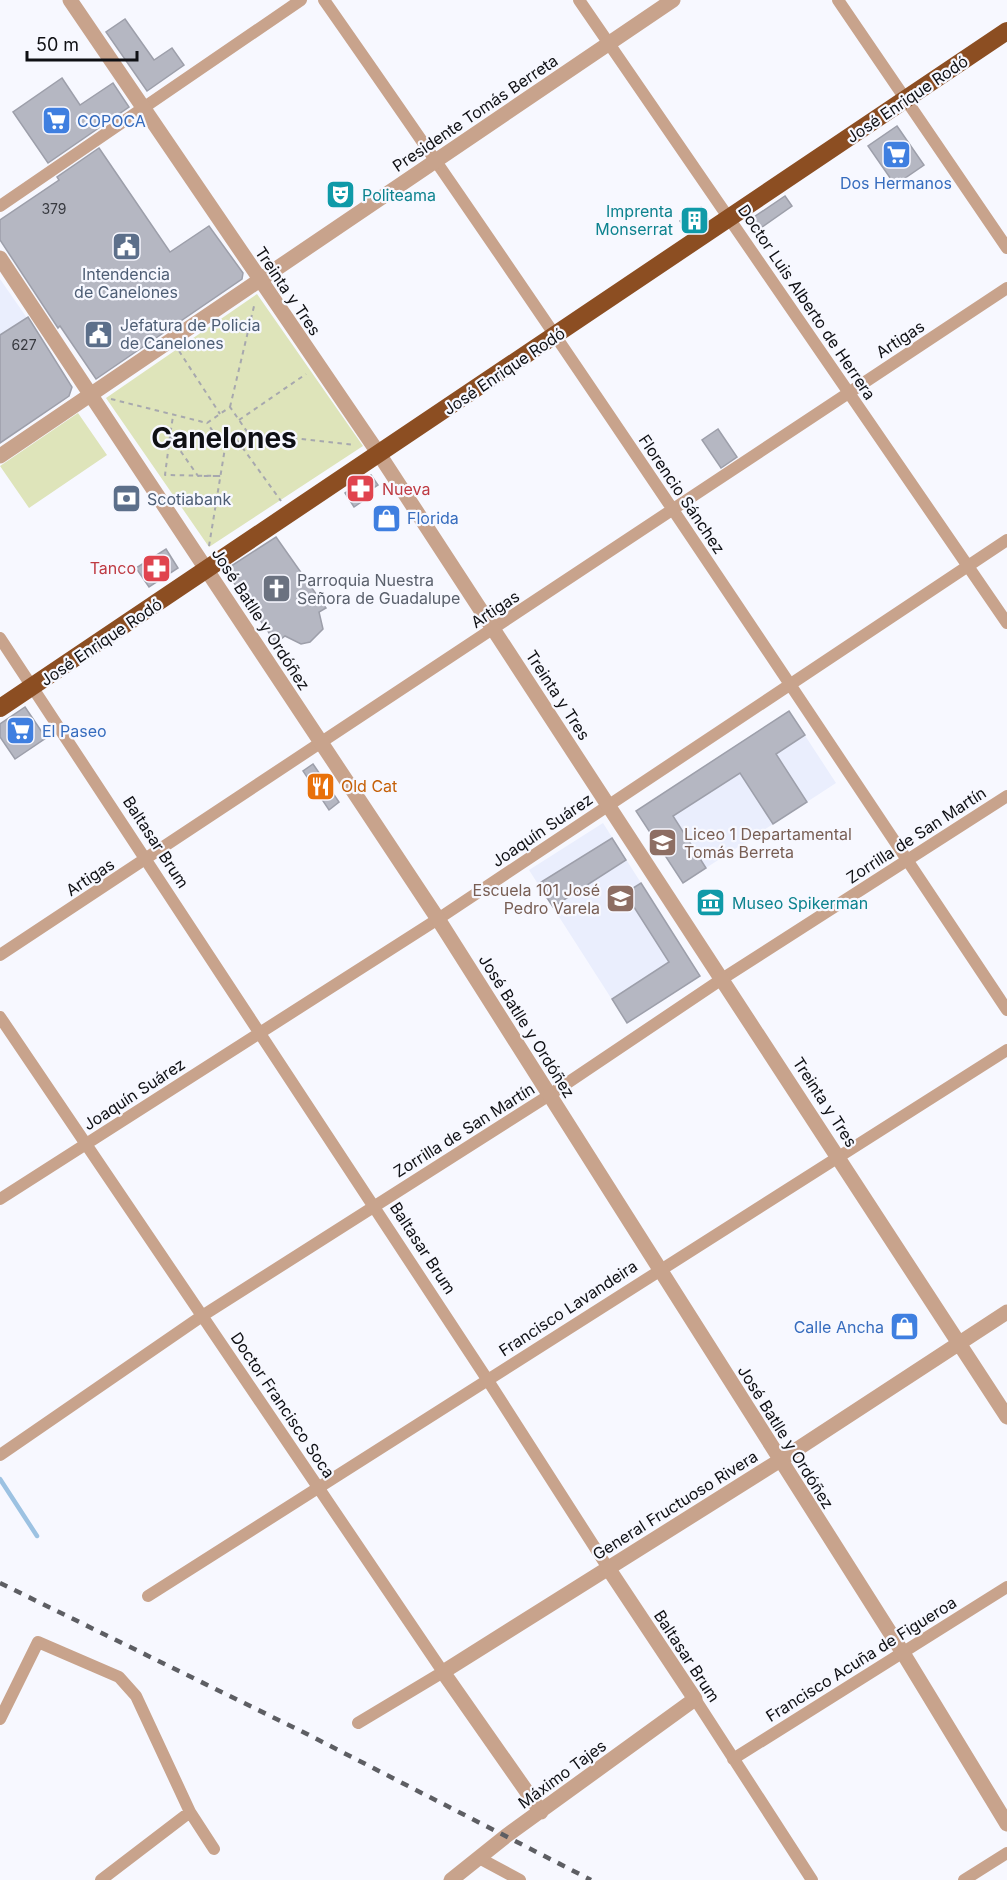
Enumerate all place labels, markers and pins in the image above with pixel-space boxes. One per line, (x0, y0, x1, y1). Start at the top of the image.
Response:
supermarket icon: COPOCA (40, 105, 72, 137)
place label: COPOCA (77, 111, 146, 131)
supermarket icon: Dos Hermanos (880, 139, 912, 171)
place label: Dos Hermanos (840, 173, 952, 193)
theatre icon: Politeama (325, 179, 357, 211)
place label: Politeama (362, 185, 436, 205)
place label: Imprenta Monserrat (595, 201, 673, 239)
building icon: Imprenta Monserrat (678, 204, 710, 236)
public building icon: Intendencia de Canelones (110, 230, 142, 262)
place label: Intendencia de Canelones (74, 264, 178, 302)
place label: Jefatura de Policia de Canelones (120, 315, 260, 353)
public building icon: Jefatura de Policia de Canelones (83, 318, 115, 350)
pharmacy icon: Nueva (345, 473, 377, 505)
place label: Nueva (382, 479, 430, 499)
bank icon: Scotiabank (110, 483, 142, 515)
place label: Scotiabank (147, 489, 231, 509)
shop icon: Florida (370, 502, 402, 534)
place label: Florida (407, 508, 459, 528)
pharmacy icon: Tanco (141, 552, 173, 584)
place label: Tanco (90, 558, 136, 578)
place label: Parroquia Nuestra Señora de Guadalupe (297, 570, 460, 608)
church icon: Parroquia Nuestra Señora de Guadalupe (260, 573, 292, 605)
supermarket icon: El Paseo (5, 715, 37, 747)
place label: El Paseo (42, 721, 107, 741)
restaurant icon: Old Cat (304, 770, 336, 802)
place label: Old Cat (341, 776, 397, 796)
place label: Liceo 1 Departamental Tomás Berreta (684, 824, 852, 862)
school or university icon: Liceo 1 Departamental Tomás Berreta (647, 827, 679, 859)
place label: Escuela 101 José Pedro Varela (473, 880, 600, 918)
school or university icon: Escuela 101 José Pedro Varela (605, 883, 637, 915)
museum icon: Museo Spikerman (695, 887, 727, 919)
place label: Museo Spikerman (732, 893, 868, 913)
shop icon: Calle Ancha (889, 1311, 921, 1343)
place label: Calle Ancha (794, 1317, 884, 1337)

